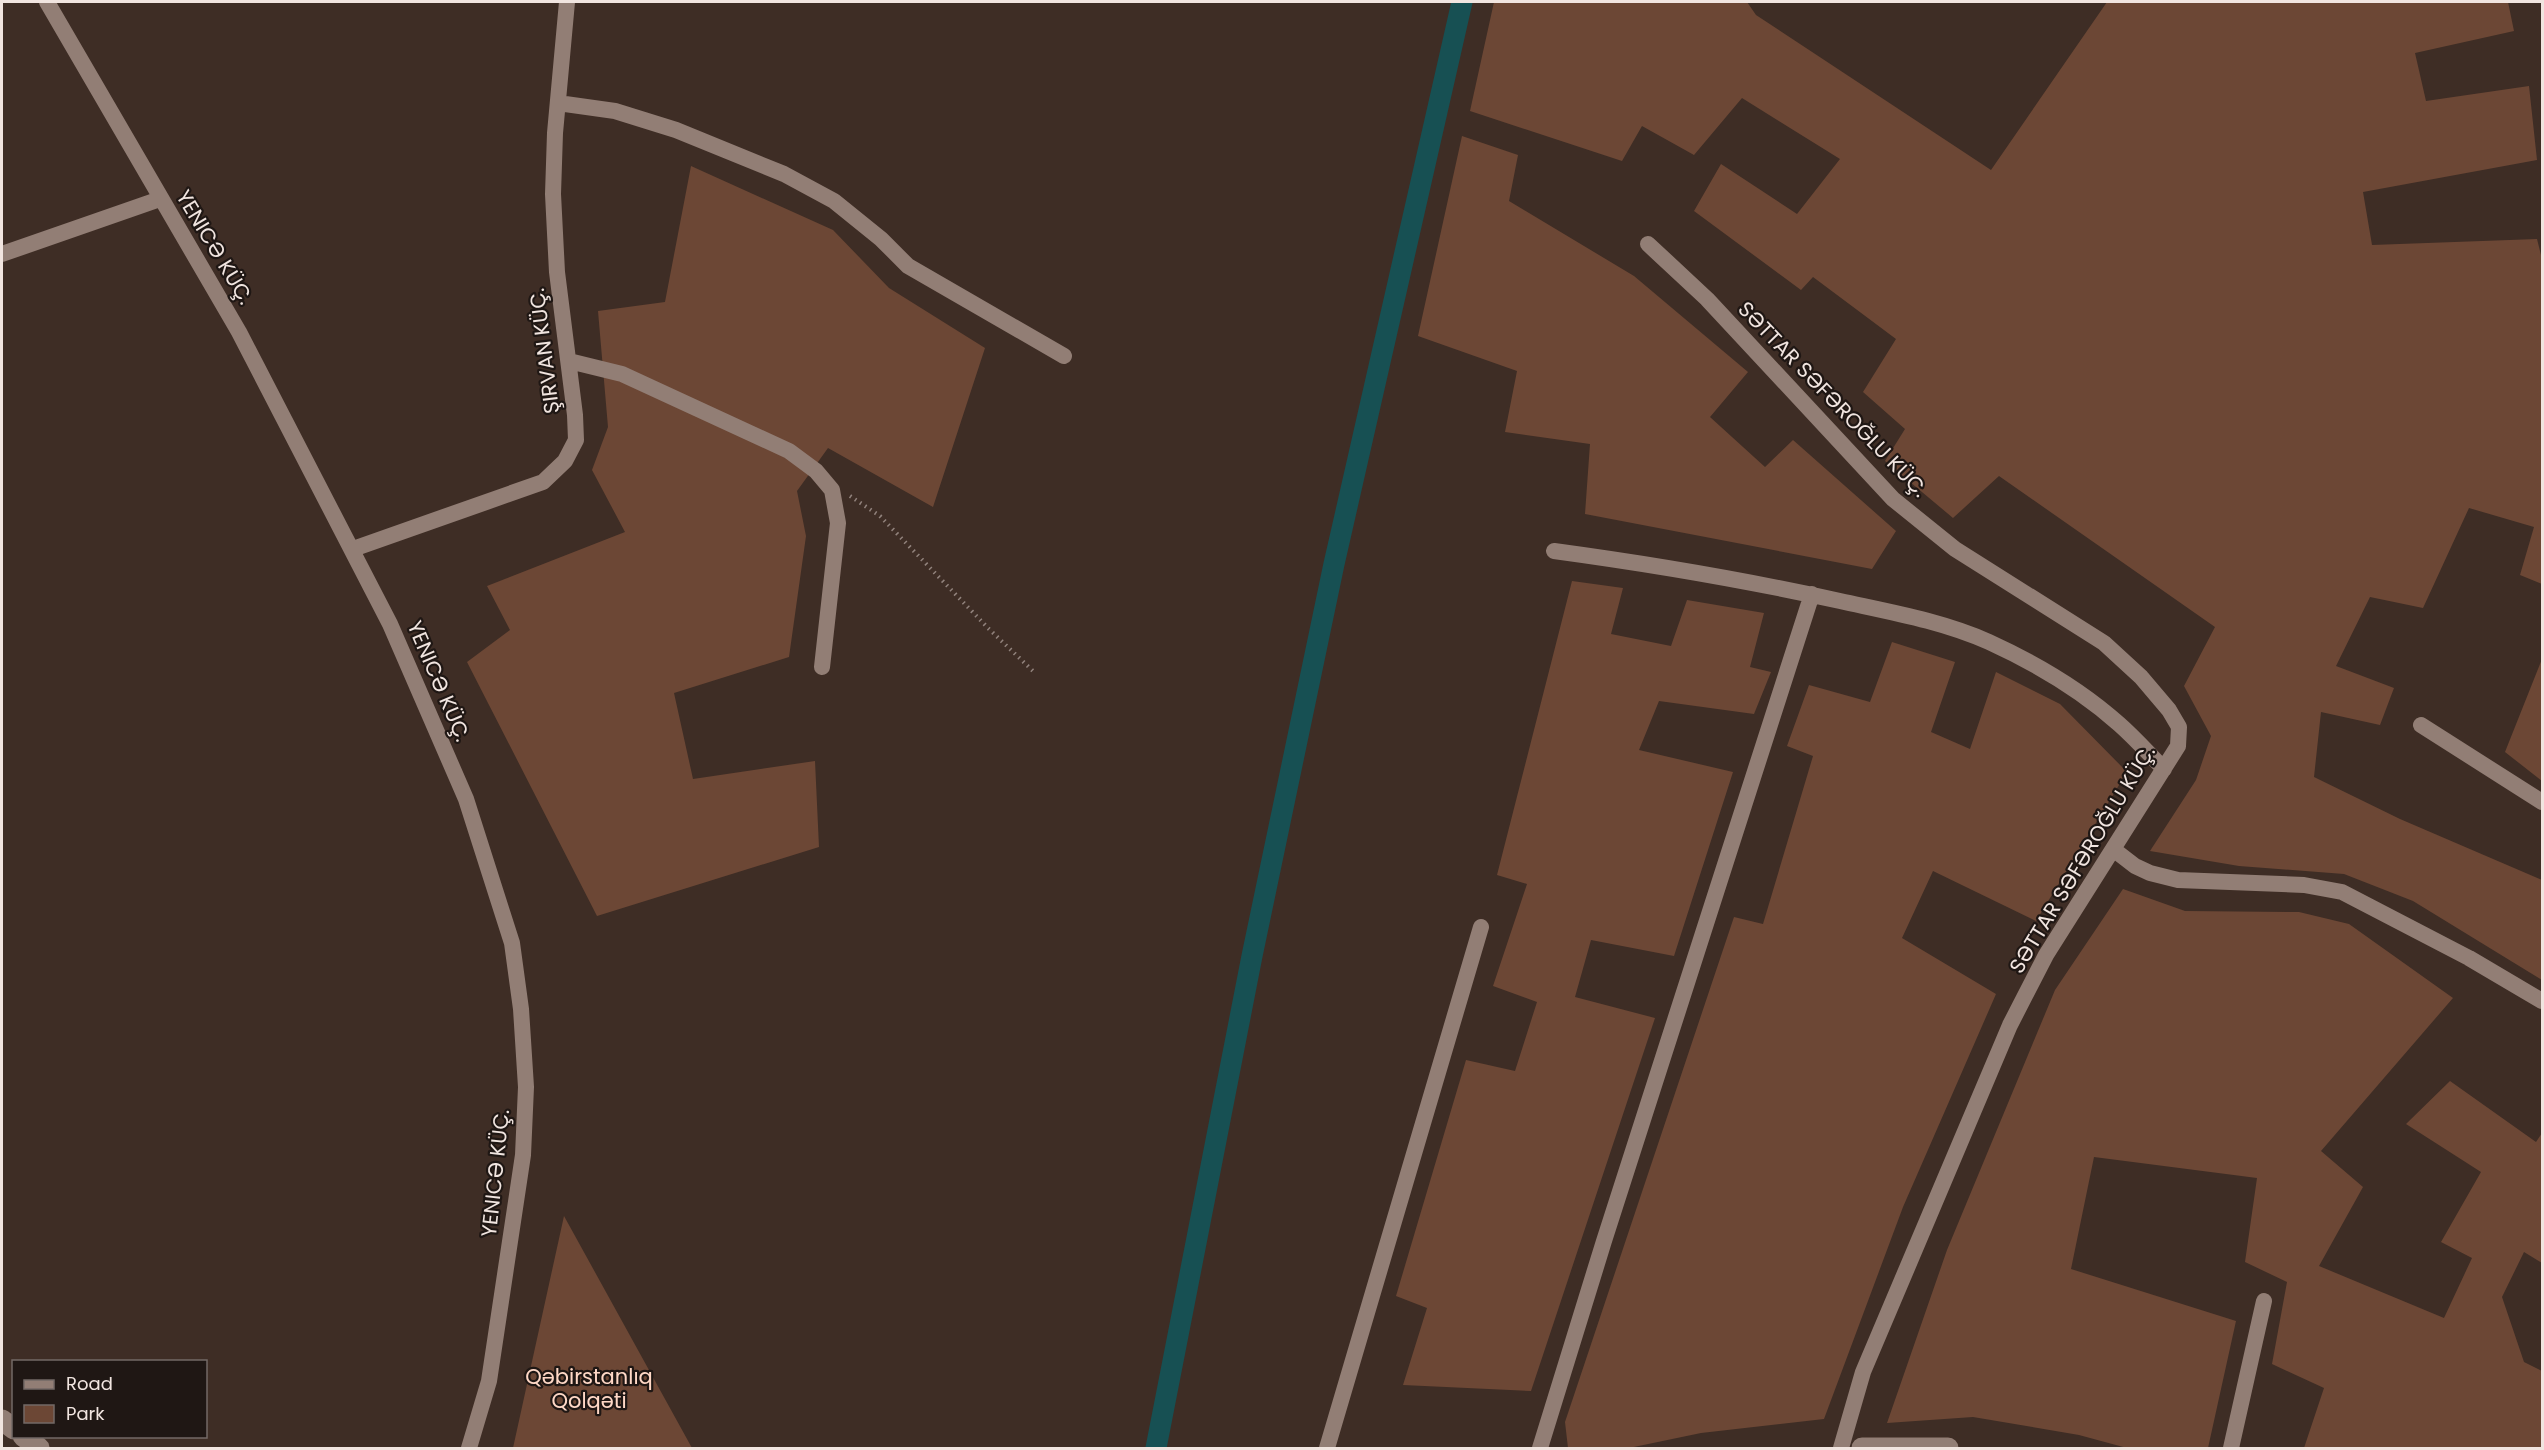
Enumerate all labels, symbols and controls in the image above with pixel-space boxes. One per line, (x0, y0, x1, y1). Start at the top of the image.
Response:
street label: YENICƏ KÜÇ. (169, 184, 261, 310)
street label: ŞIRVAN KÜÇ. (522, 287, 566, 415)
street label: SƏTTAR SƏFƏROĞLU KÜÇ. (1732, 295, 1934, 503)
street label: YENICƏ KÜÇ. (401, 616, 477, 746)
street label: SƏTTAR SƏFƏROĞLU KÜÇ. (2002, 739, 2162, 979)
street label: YENICƏ KÜÇ. (474, 1108, 516, 1238)
legend (12, 1360, 207, 1438)
park label: Qəbirstanlıq Qolqəti (525, 1362, 653, 1415)
text: Road (66, 1371, 113, 1396)
text: Park (66, 1401, 105, 1426)

